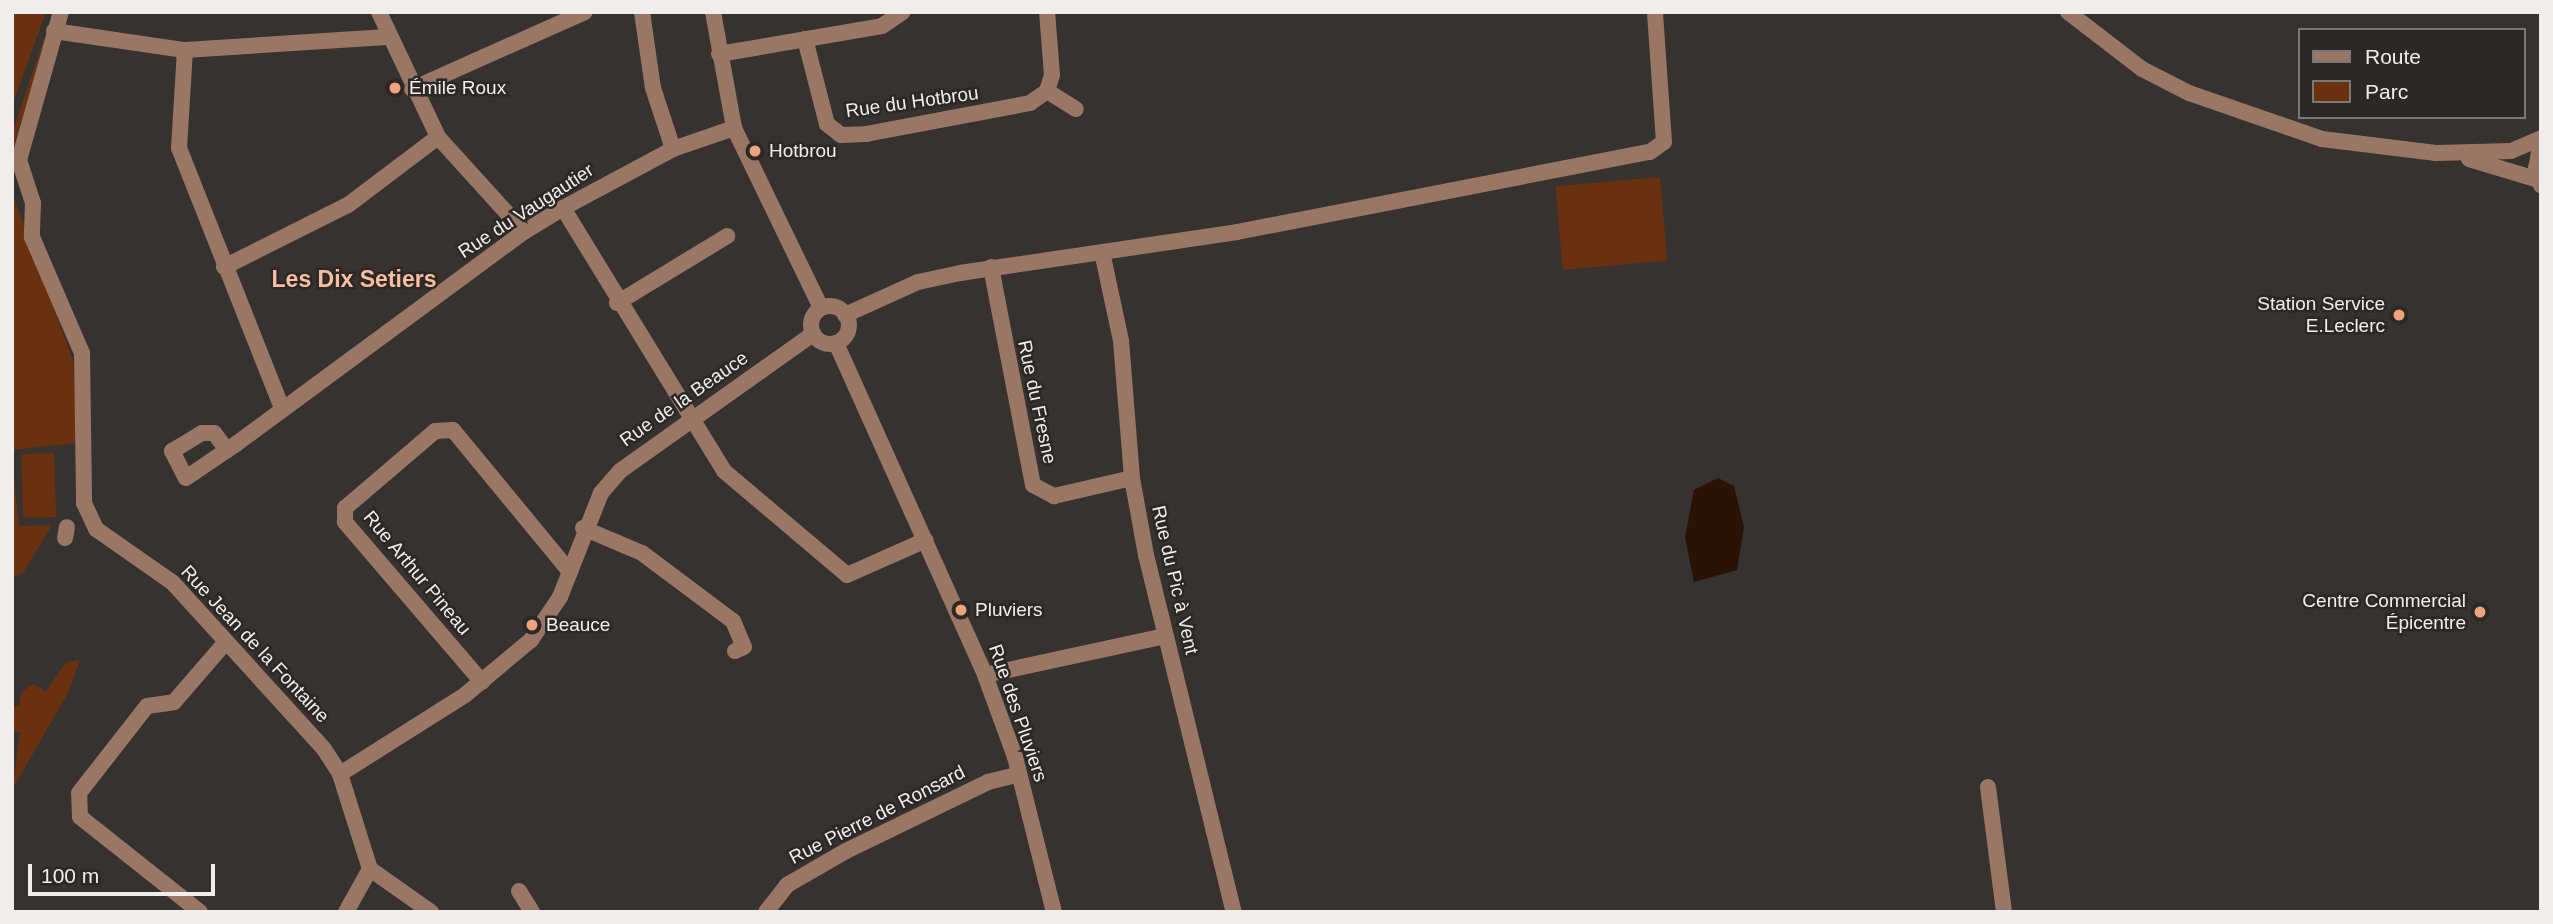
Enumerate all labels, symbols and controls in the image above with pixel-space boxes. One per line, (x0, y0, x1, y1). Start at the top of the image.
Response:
legend (2298, 28, 2525, 119)
text: Route (2365, 45, 2421, 68)
place label: Émile Roux (409, 77, 506, 99)
marker: Émile Roux (387, 80, 403, 96)
text: Parc (2365, 80, 2408, 103)
street label: Rue du Hotbrou (844, 81, 980, 123)
place label: Hotbrou (769, 140, 837, 162)
marker: Hotbrou (747, 143, 763, 159)
street label: Rue du Vaugautier (454, 159, 598, 263)
district label: Les Dix Setiers (272, 265, 436, 293)
place label: Station Service E.Leclerc (2257, 293, 2385, 337)
marker: Station Service E.Leclerc (2391, 307, 2407, 323)
street label: Rue du Fresne (1013, 338, 1061, 466)
street label: Rue de la Beauce (616, 346, 752, 452)
street label: Rue du Pic à Vent (1147, 503, 1203, 657)
street label: Rue Arthur Pineau (358, 506, 476, 640)
street label: Rue Jean de la Fontaine (176, 561, 334, 727)
place label: Centre Commercial Épicentre (2302, 590, 2466, 634)
place label: Pluviers (975, 599, 1043, 621)
marker: Pluviers (953, 602, 969, 618)
marker: Centre Commercial Épicentre (2472, 604, 2488, 620)
place label: Beauce (546, 614, 610, 636)
marker: Beauce (524, 617, 540, 633)
street label: Rue des Pluviers (984, 641, 1052, 785)
street label: Rue Pierre de Ronsard (785, 761, 969, 869)
scale bar (32, 850, 219, 894)
text: 100 m (41, 864, 99, 887)

